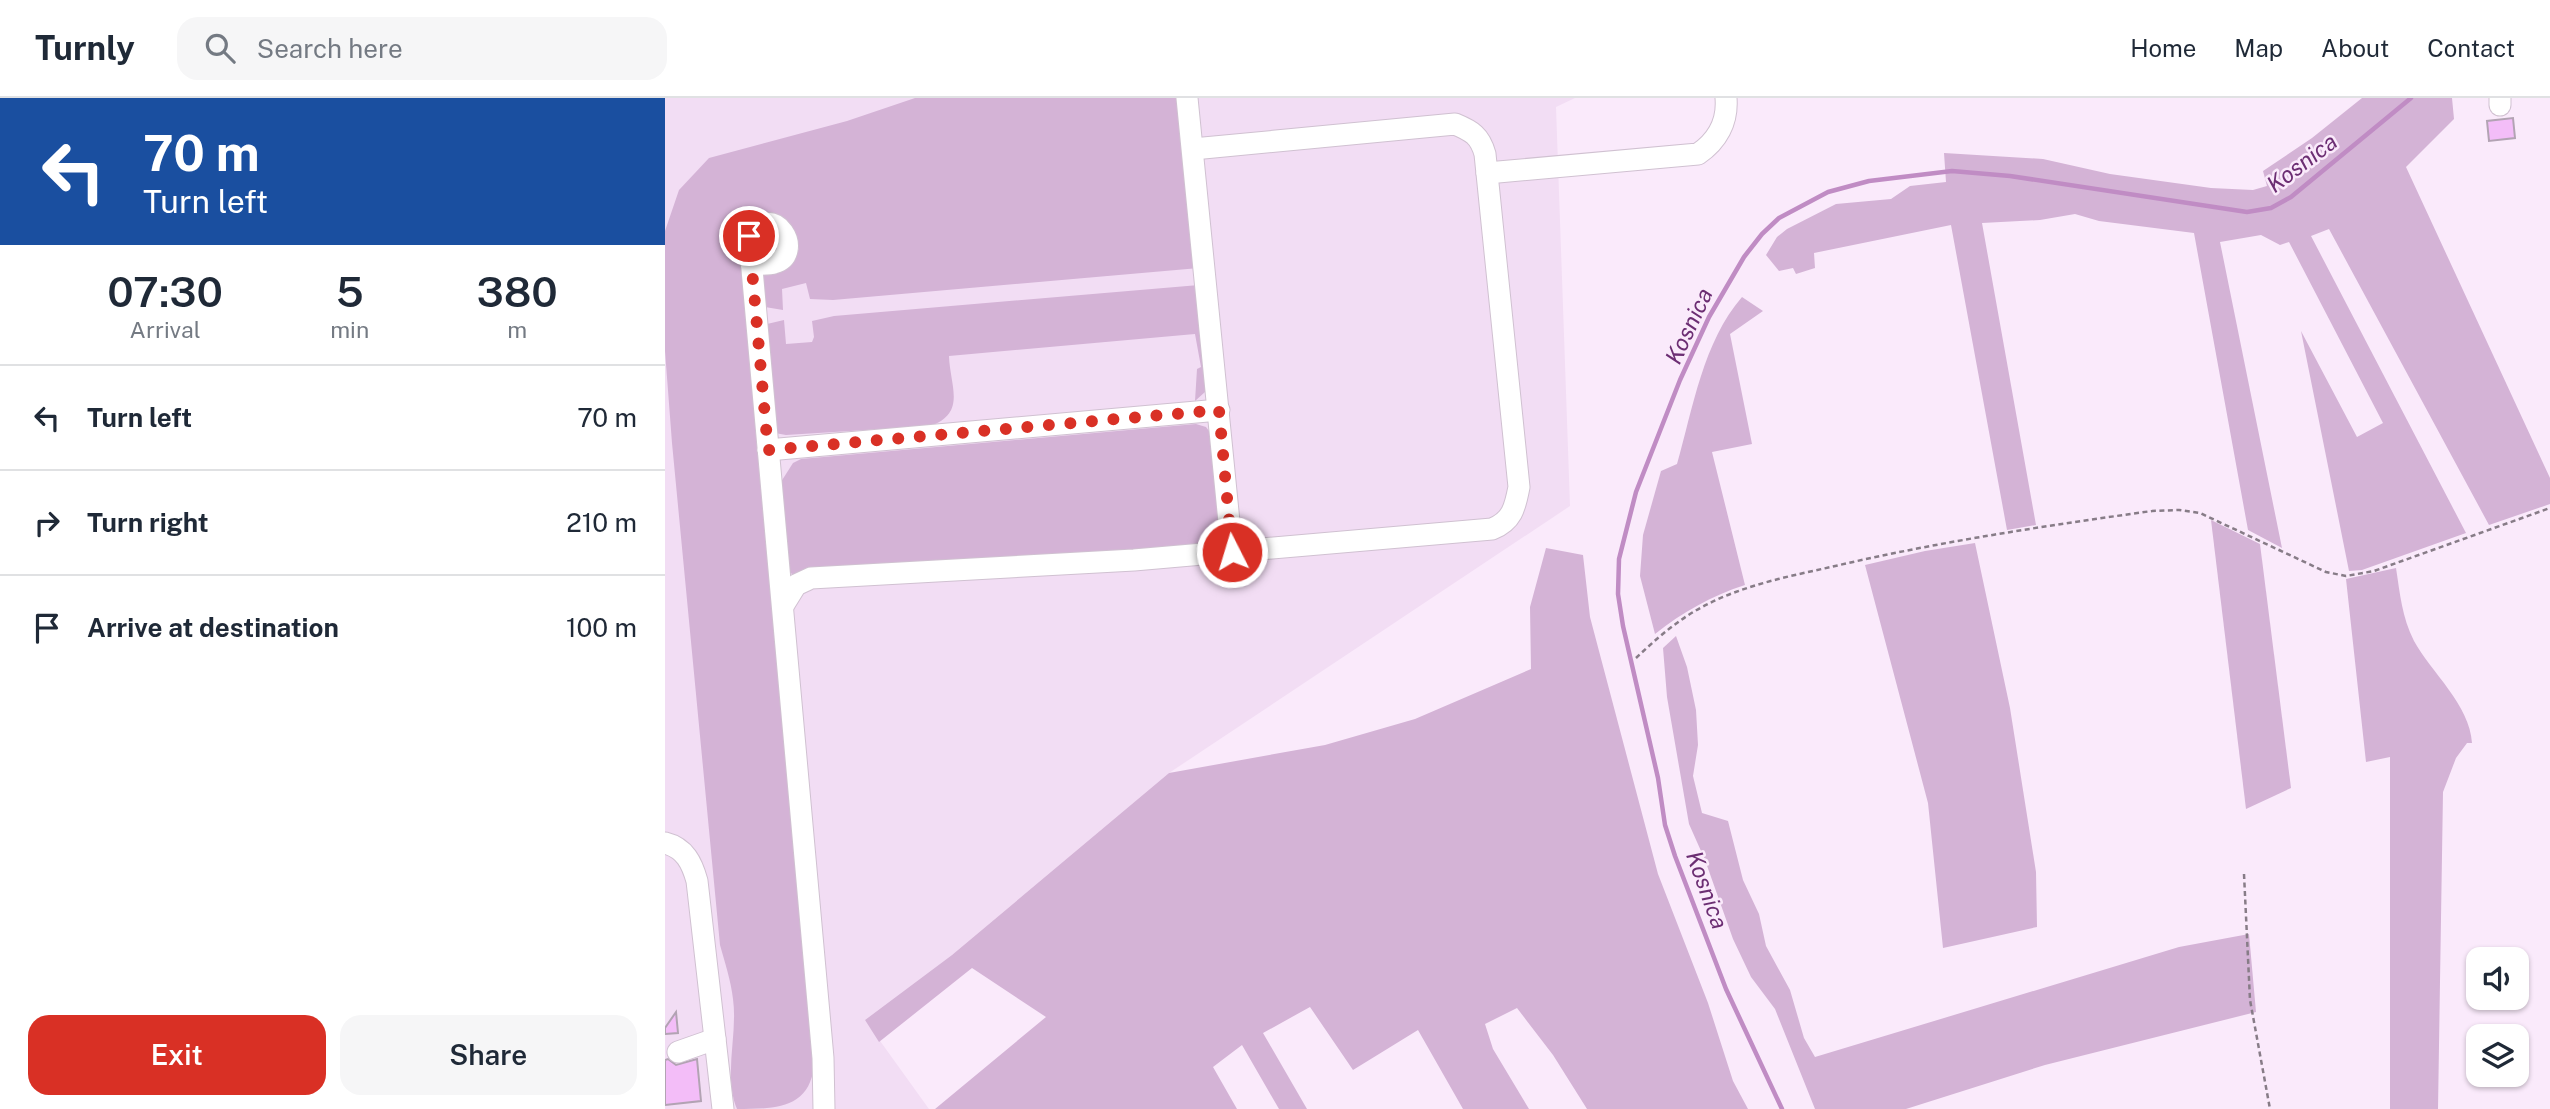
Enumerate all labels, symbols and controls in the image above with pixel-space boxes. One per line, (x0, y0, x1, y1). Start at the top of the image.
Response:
search box (177, 17, 667, 80)
text: Turnly (35, 29, 135, 67)
icon: search (201, 29, 239, 67)
text: Search here (257, 33, 403, 64)
text: Home (2130, 34, 2196, 62)
text: Map (2234, 34, 2283, 62)
text: About (2321, 34, 2389, 62)
text: Contact (2427, 34, 2515, 62)
text: 70 m (143, 124, 260, 182)
icon: left (28, 126, 119, 217)
water label: Kosnica (2261, 128, 2342, 198)
text: Turn left (143, 183, 268, 220)
pin (719, 206, 779, 266)
icon: arrive (730, 217, 768, 255)
text: 07:30 (107, 267, 223, 316)
text: 5 (336, 267, 364, 316)
text: 380 (477, 267, 558, 316)
water label: Kosnica (1659, 284, 1718, 368)
text: Arrival (130, 316, 201, 343)
text: min (330, 316, 369, 343)
text: m (507, 316, 527, 343)
icon: left (28, 399, 66, 437)
text: Turn left (87, 402, 192, 433)
text: 70 m (577, 402, 637, 433)
icon: right (28, 504, 66, 542)
text: Turn right (87, 507, 209, 538)
text: 210 m (566, 507, 637, 538)
position arrow (1195, 515, 1269, 589)
icon: arrive (28, 609, 66, 647)
text: Arrive at destination (87, 612, 339, 643)
text: 100 m (566, 612, 637, 643)
water label: Kosnica (1681, 847, 1734, 932)
map controls (2466, 947, 2529, 1087)
button: sound (2466, 947, 2529, 1010)
button: Exit (28, 1015, 326, 1095)
button: Share (340, 1015, 637, 1095)
button: layers (2466, 1024, 2529, 1087)

